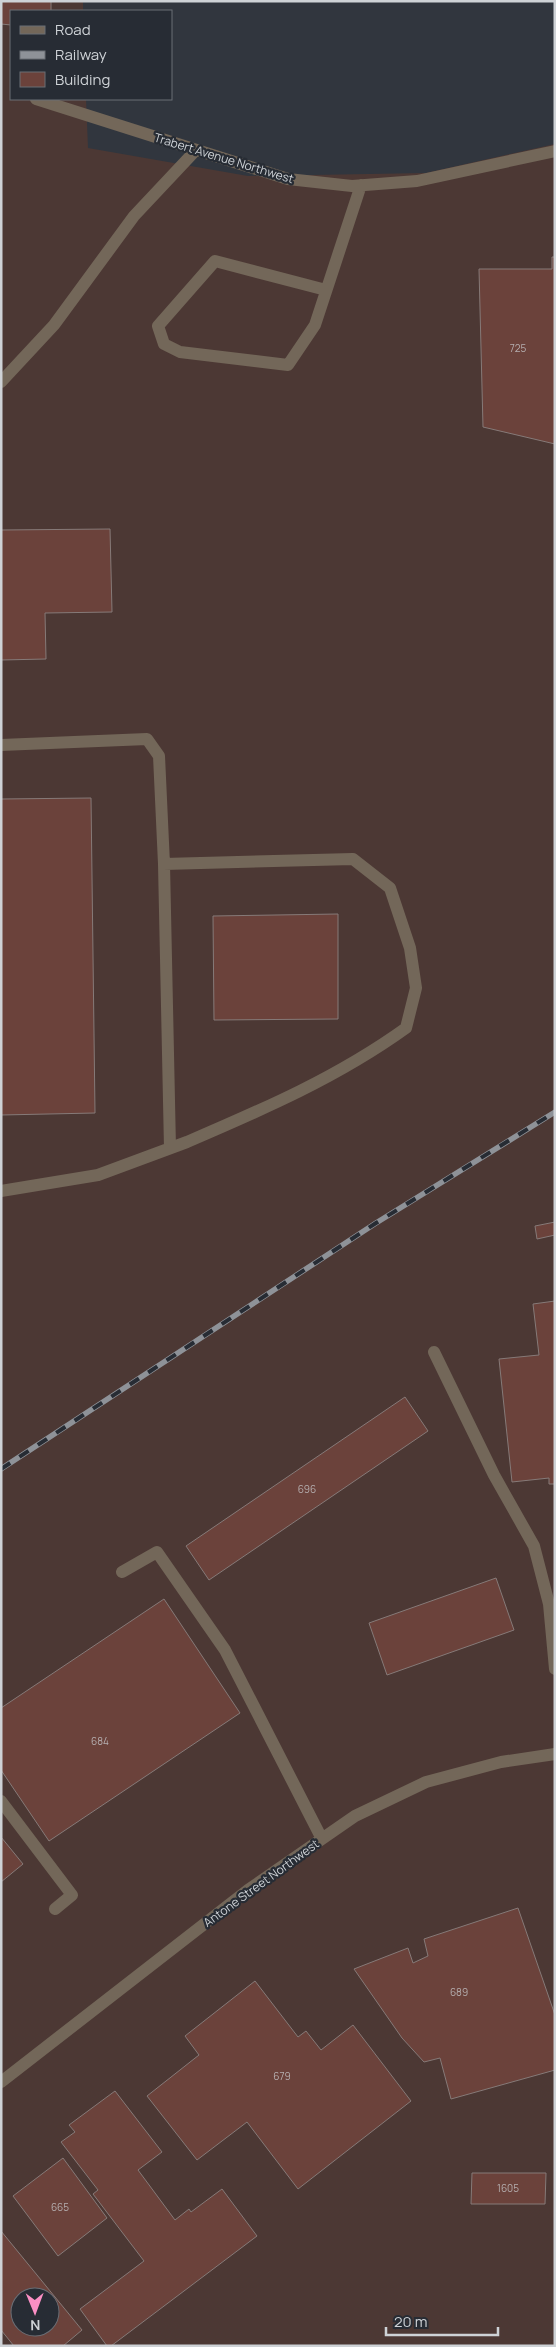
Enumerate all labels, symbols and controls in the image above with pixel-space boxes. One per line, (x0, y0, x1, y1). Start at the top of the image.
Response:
legend (10, 10, 172, 100)
text: Road (55, 19, 91, 40)
text: Railway (55, 44, 107, 65)
text: Building (55, 69, 110, 90)
street label: Trabert Avenue Northwest (152, 129, 296, 187)
house number: 725 (510, 341, 526, 355)
house number: 696 (298, 1482, 316, 1496)
house number: 684 (91, 1734, 109, 1748)
street label: Antone Street Northwest (200, 1835, 322, 1931)
house number: 689 (450, 1985, 468, 1999)
house number: 679 (273, 2069, 291, 2083)
house number: 1605 (497, 2181, 519, 2195)
house number: 665 (51, 2200, 69, 2214)
north arrow (10, 2287, 60, 2337)
scale bar (386, 2304, 498, 2336)
text: 20 m (394, 2311, 427, 2332)
text: N (30, 2316, 40, 2335)

